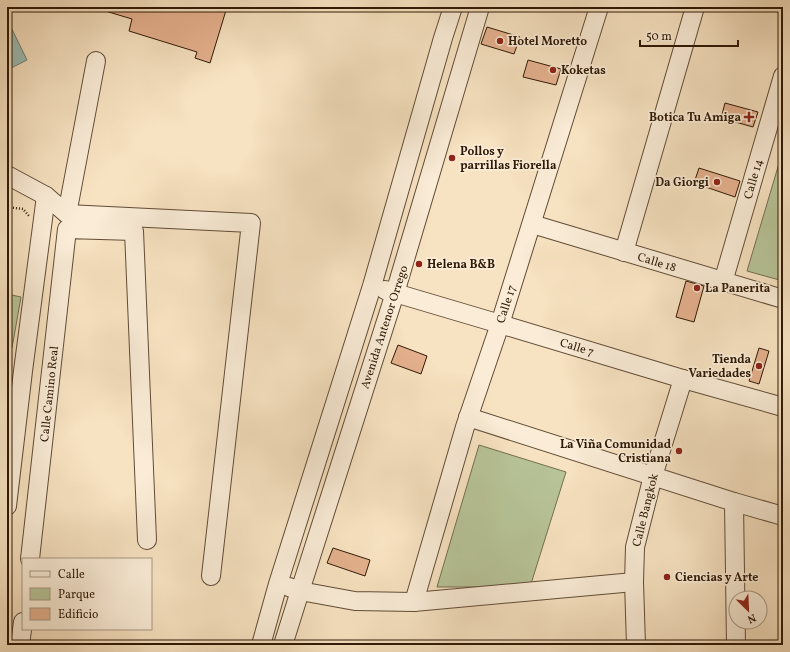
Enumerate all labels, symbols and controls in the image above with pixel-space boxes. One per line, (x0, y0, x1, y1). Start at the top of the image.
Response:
scale bar (640, 22, 738, 48)
text: 50 m (646, 29, 672, 45)
place label: Hotel Moretto (508, 34, 587, 50)
marker: Hotel Moretto (495, 36, 505, 46)
place label: Koketas (561, 63, 606, 79)
marker: Koketas (548, 65, 558, 75)
place label: Botica Tu Amiga (649, 110, 741, 126)
marker: Botica Tu Amiga (744, 112, 754, 122)
place label: Pollos y parrillas Fiorella (460, 144, 557, 174)
marker: Pollos y parrillas Fiorella (447, 153, 457, 163)
street label: Calle 14 (741, 157, 767, 201)
place label: Da Giorgi (655, 175, 709, 191)
marker: Da Giorgi (712, 177, 722, 187)
street label: Calle 18 (635, 249, 678, 276)
place label: Helena B&B (427, 257, 495, 273)
marker: Helena B&B (414, 259, 424, 269)
street label: Avenida Antenor Orrego (357, 264, 412, 391)
place label: La Panerita (705, 281, 771, 297)
street label: Calle 17 (493, 283, 521, 326)
marker: La Panerita (692, 283, 702, 293)
street label: Calle 7 (558, 335, 596, 361)
street label: Calle Camino Real (37, 345, 63, 443)
place label: Tienda Variedades (689, 352, 751, 382)
marker: Tienda Variedades (754, 361, 764, 371)
place label: La Viña Comunidad Cristiana (560, 437, 672, 467)
marker: La Viña Comunidad Cristiana (674, 446, 684, 456)
street label: Calle Bangkok (629, 471, 663, 549)
legend (22, 558, 152, 630)
text: Calle (58, 567, 85, 583)
place label: Ciencias y Arte (675, 570, 759, 586)
marker: Ciencias y Arte (662, 572, 672, 582)
text: Parque (58, 587, 95, 603)
north arrow (728, 590, 768, 630)
text: Edificio (58, 607, 98, 623)
text: N (745, 609, 758, 626)

